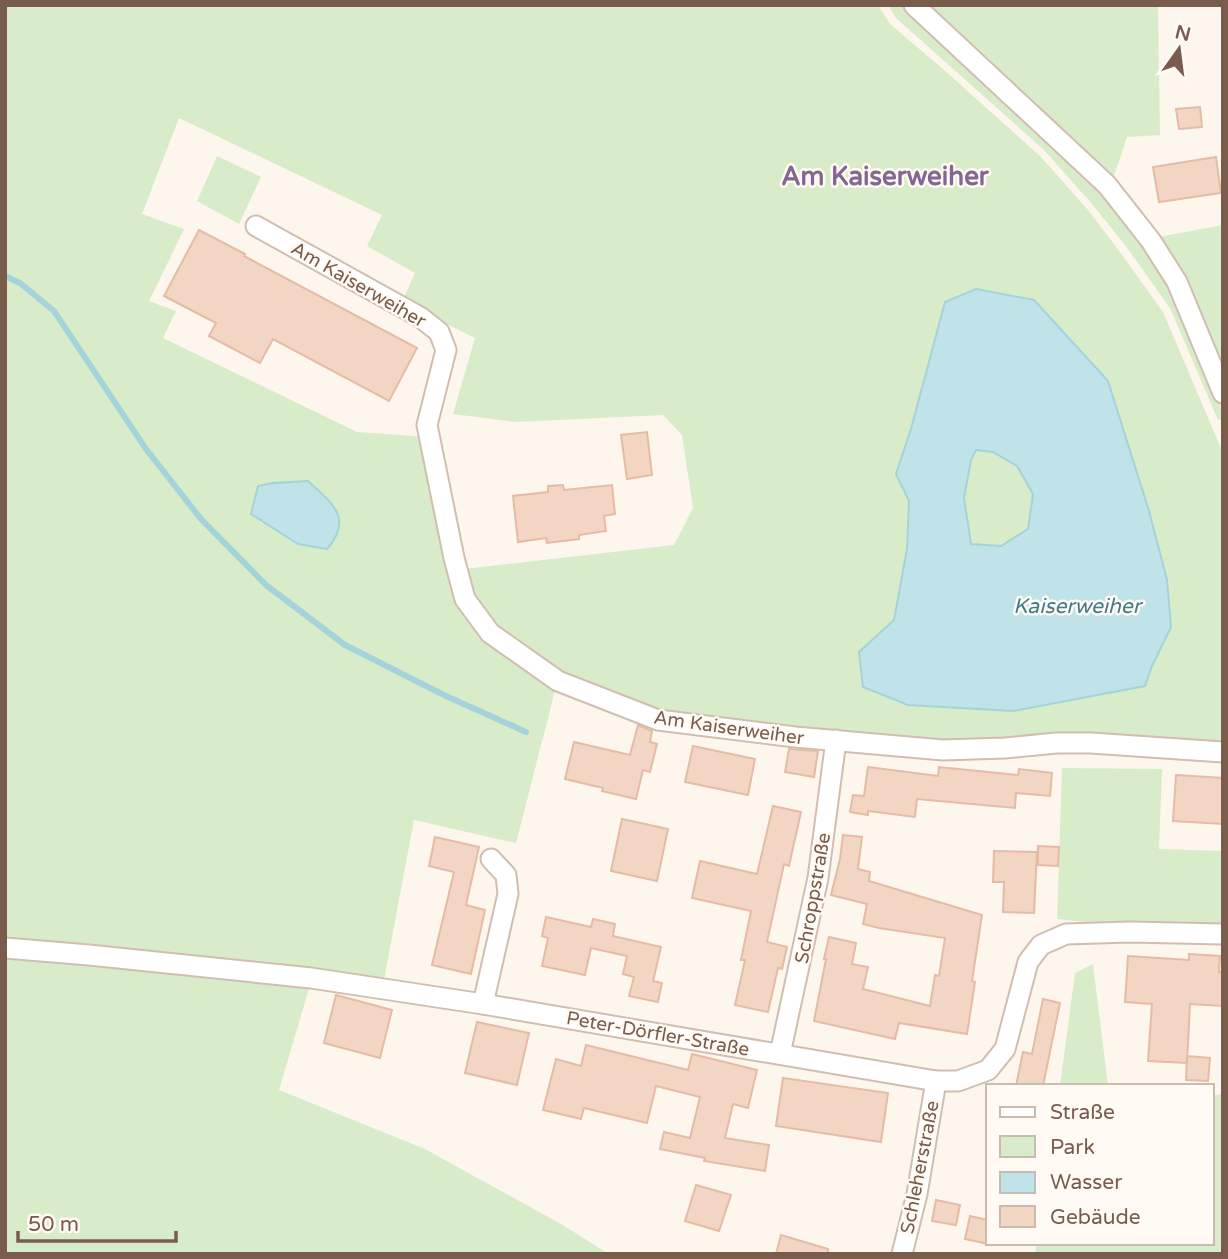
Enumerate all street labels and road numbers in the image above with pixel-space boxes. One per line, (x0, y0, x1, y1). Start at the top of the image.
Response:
street label: Am Kaiserweiher (287, 237, 430, 333)
street label: Am Kaiserweiher (652, 707, 806, 750)
street label: Schroppstraße (791, 831, 835, 965)
street label: Peter-Dörfler-Straße (565, 1007, 751, 1061)
street label: Schleherstraße (896, 1099, 944, 1236)

